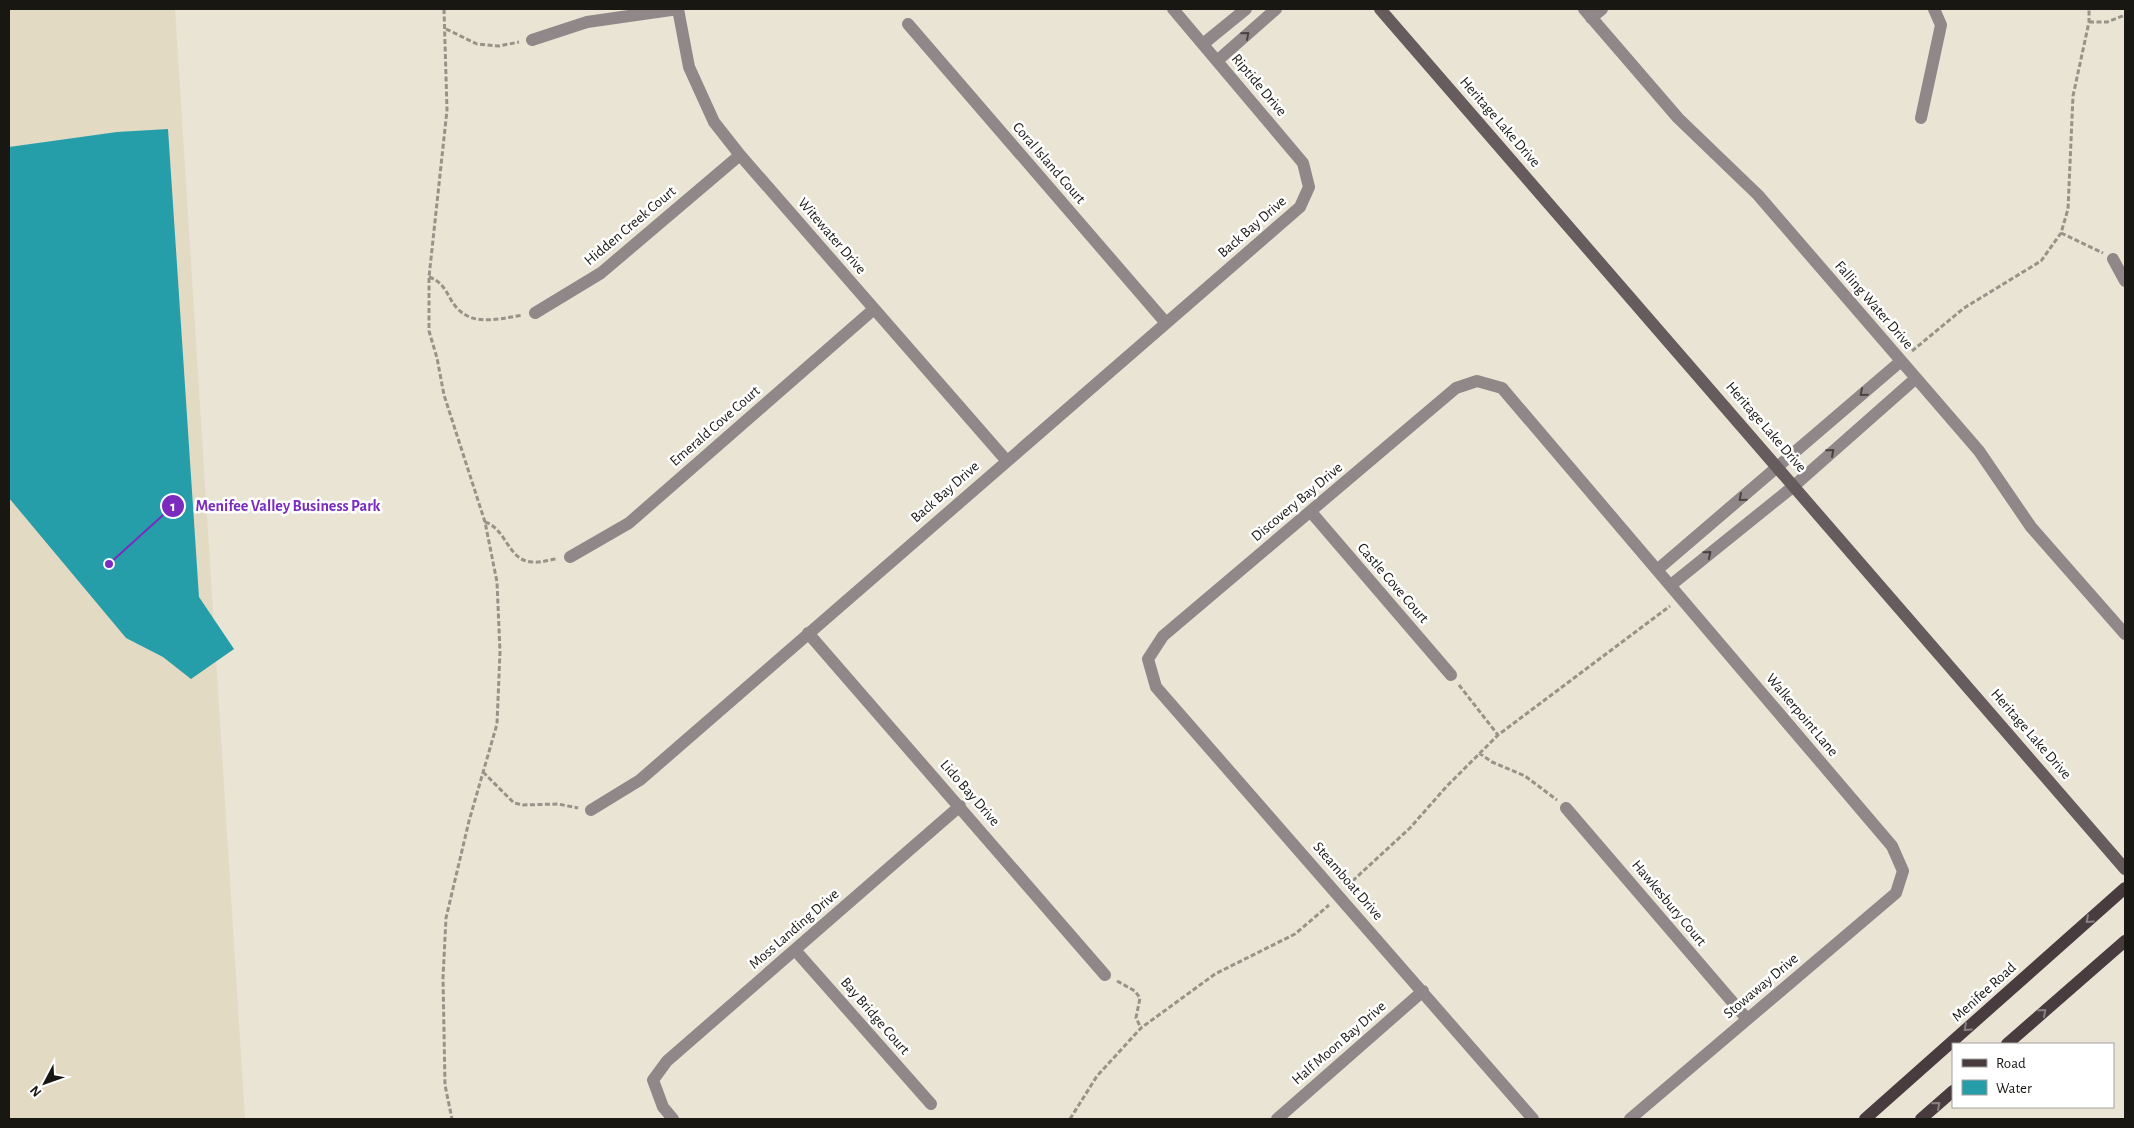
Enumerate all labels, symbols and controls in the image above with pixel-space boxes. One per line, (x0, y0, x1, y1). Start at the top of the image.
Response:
one-way arrow (1241, 31, 1250, 40)
street label: Riptide Drive (1229, 51, 1289, 119)
street label: Heritage Lake Drive (1457, 74, 1543, 170)
street label: Coral Island Court (1010, 119, 1088, 207)
street label: Hidden Creek Court (582, 183, 679, 268)
street label: Back Bay Drive (1215, 193, 1289, 261)
street label: Witewater Drive (795, 195, 869, 277)
street label: Falling Water Drive (1832, 258, 1916, 352)
street label: Heritage Lake Drive (1723, 379, 1809, 475)
street label: Emerald Cove Court (667, 383, 763, 469)
one-way arrow (1860, 387, 1869, 396)
one-way arrow (1826, 449, 1835, 458)
street label: Back Bay Drive (908, 458, 982, 526)
street label: Discovery Bay Drive (1249, 460, 1345, 544)
callout: Menifee Valley Business Park (161, 490, 391, 521)
one-way arrow (1739, 492, 1748, 501)
text: Menifee Valley Business Park (195, 498, 381, 515)
text: 1 (170, 499, 176, 514)
street label: Castle Cove Court (1354, 540, 1432, 626)
one-way arrow (1703, 551, 1712, 560)
street label: Walkerpoint Lane (1763, 671, 1841, 759)
street label: Heritage Lake Drive (1988, 686, 2074, 782)
street label: Lido Bay Drive (937, 757, 1003, 829)
street label: Steamboat Drive (1310, 839, 1386, 923)
street label: Hawkesbury Court (1629, 857, 1709, 949)
street label: Moss Landing Drive (746, 886, 842, 972)
one-way arrow (2086, 915, 2095, 924)
street label: Stowaway Drive (1721, 951, 1801, 1021)
street label: Menifee Road (1949, 959, 2019, 1024)
street label: Bay Bridge Court (838, 975, 912, 1057)
street label: Half Moon Bay Drive (1289, 998, 1389, 1088)
one-way arrow (2038, 1009, 2047, 1018)
one-way arrow (1964, 1022, 1973, 1031)
legend (1952, 1043, 2114, 1108)
text: Road (1996, 1056, 2026, 1071)
north arrow (20, 1058, 70, 1108)
text: Water (1996, 1081, 2032, 1096)
text: N (27, 1083, 44, 1099)
one-way arrow (1931, 1102, 1940, 1111)

